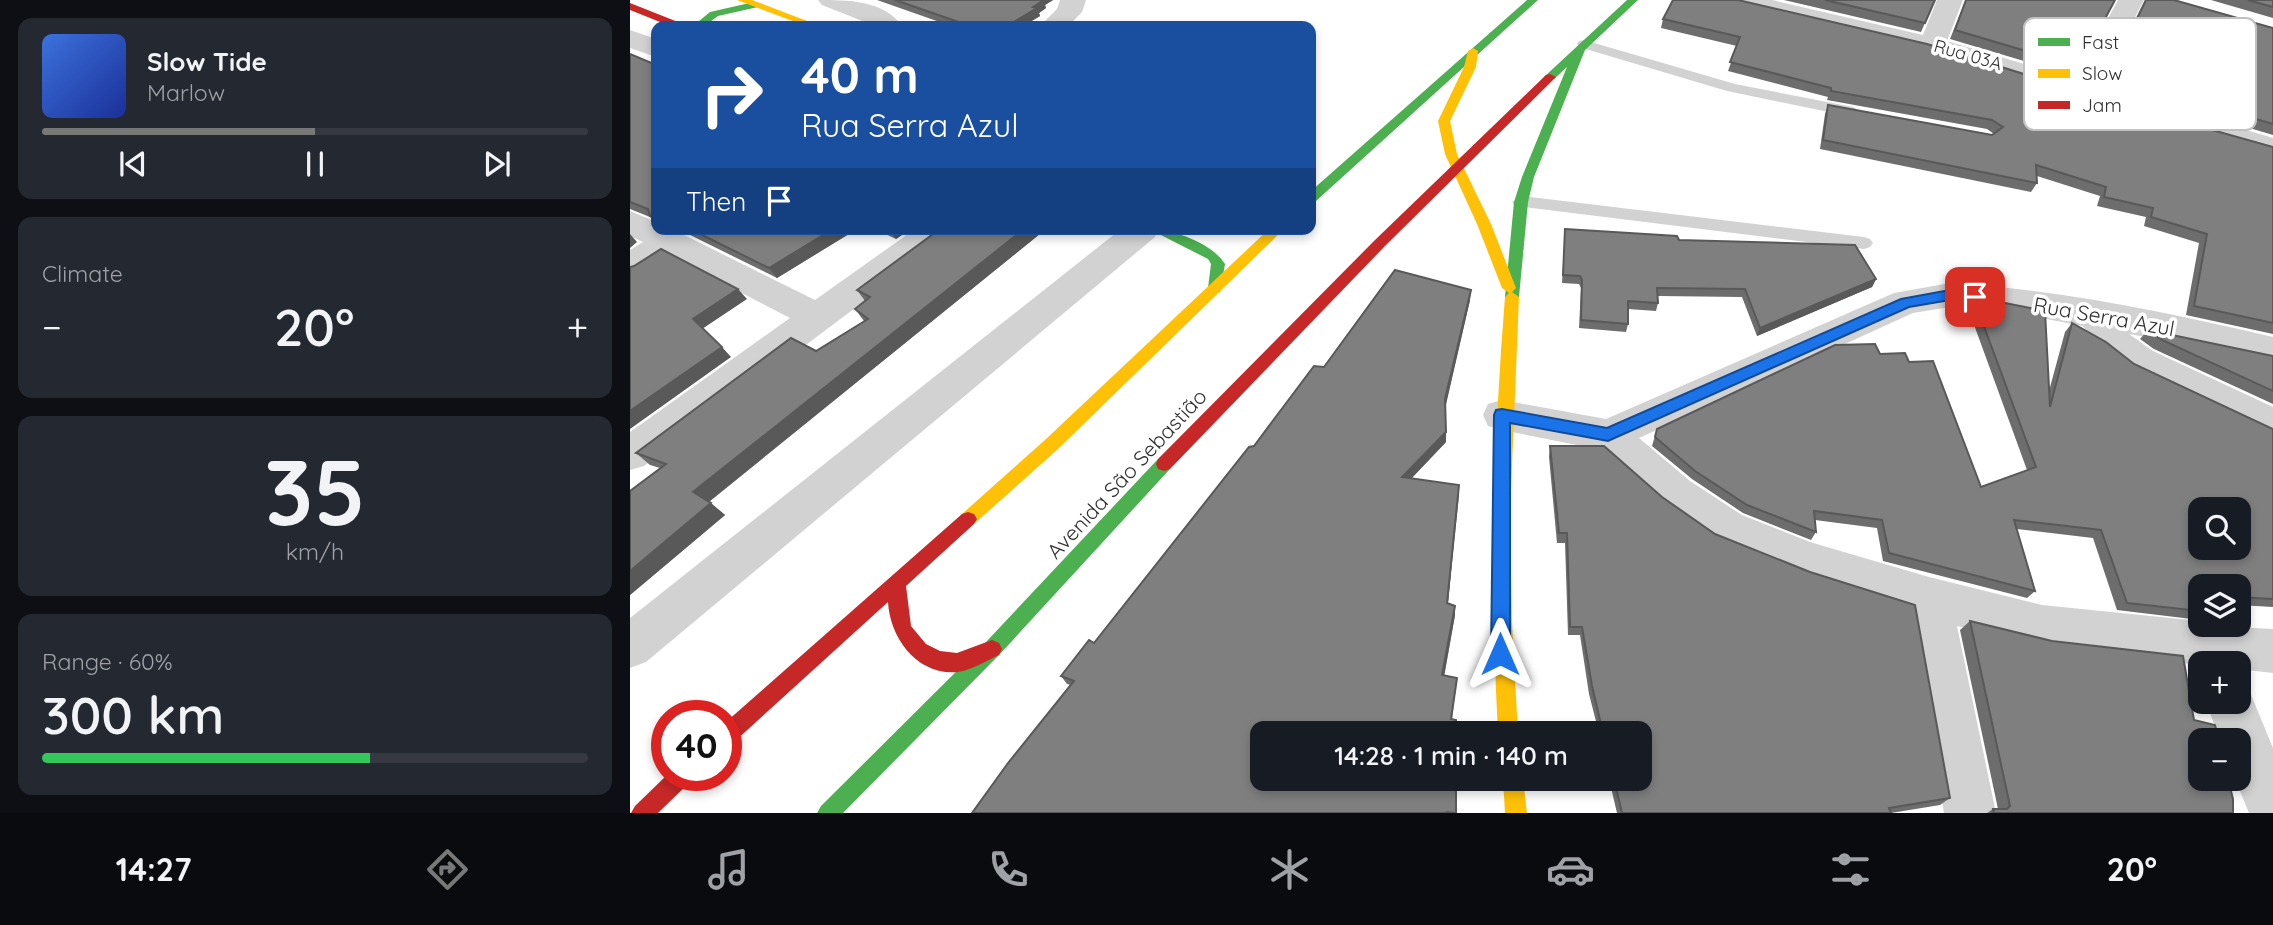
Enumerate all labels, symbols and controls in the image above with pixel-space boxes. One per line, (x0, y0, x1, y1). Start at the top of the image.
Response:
legend (2024, 18, 2256, 130)
text: Fast (2082, 30, 2119, 54)
street label: Rua 03A (1931, 34, 2005, 75)
text: 40 m (801, 44, 919, 105)
text: Slow Tide (147, 45, 267, 78)
icon: right (686, 49, 777, 140)
text: Slow (2082, 61, 2123, 85)
text: Marlow (147, 78, 225, 107)
text: Jam (2082, 93, 2122, 117)
text: Rua Serra Azul (801, 105, 1019, 145)
icon: previous (114, 145, 152, 183)
icon: pause (296, 145, 334, 183)
icon: next (478, 145, 516, 183)
icon: arrive (760, 182, 798, 220)
text: Then (686, 185, 746, 218)
text: Climate (42, 259, 123, 288)
pin (1945, 267, 2005, 327)
icon: arrive (1956, 278, 1994, 316)
street label: Rua Serra Azul (2032, 291, 2177, 341)
text: 20° (274, 294, 354, 359)
text: − (42, 303, 62, 351)
text: + (567, 303, 588, 351)
street label: Avenida São Sebastião (1041, 383, 1212, 564)
text: 35 (264, 434, 366, 548)
map controls (2188, 497, 2251, 791)
button: search (2188, 497, 2251, 560)
text: km/h (286, 537, 344, 566)
button: layers (2188, 574, 2251, 637)
position arrow (1463, 617, 1537, 691)
text: Range · 60% (42, 647, 173, 676)
button: + (2188, 651, 2251, 714)
text: 300 km (42, 682, 224, 747)
speed limit sign: 40 (651, 700, 742, 791)
button: − (2188, 728, 2251, 791)
text: 14:28 · 1 min · 140 m (1334, 739, 1568, 772)
icon: directions (423, 845, 472, 894)
icon: music (704, 845, 753, 894)
icon: phone (984, 845, 1033, 894)
icon: climate (1265, 845, 1314, 894)
icon: car (1546, 845, 1595, 894)
icon: filters (1826, 845, 1875, 894)
text: 14:27 (116, 849, 192, 889)
text: 20° (2107, 849, 2157, 889)

